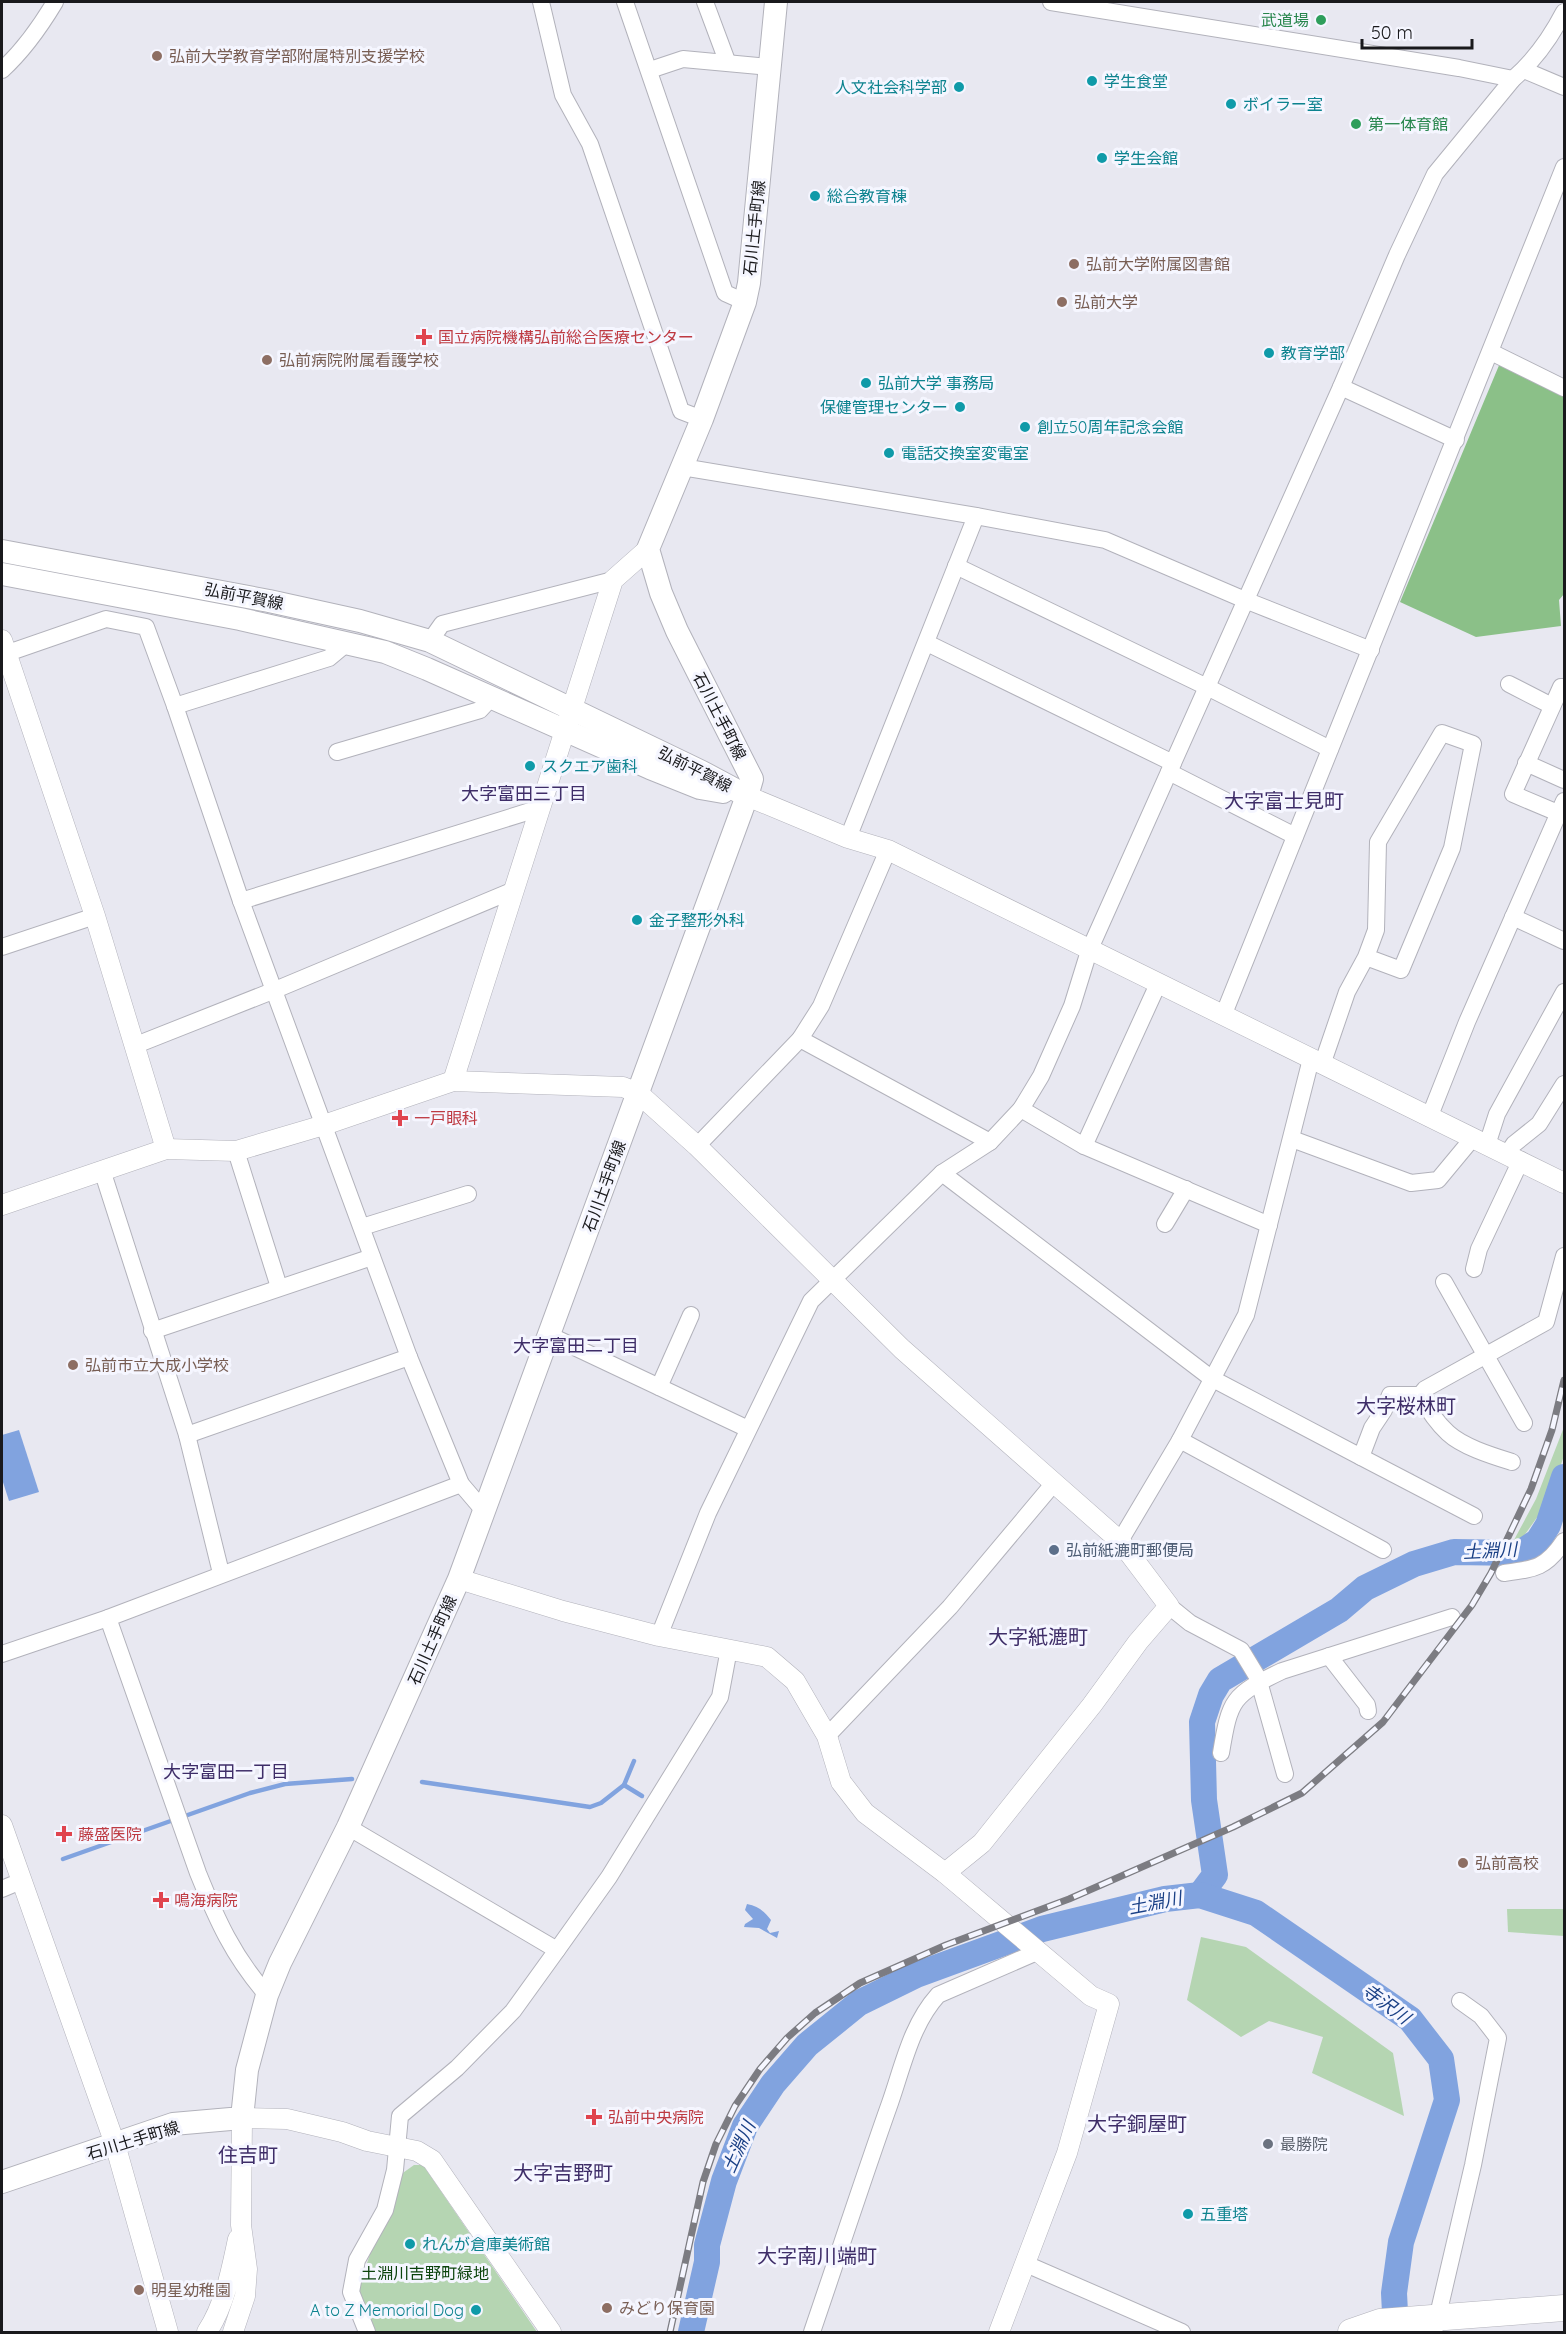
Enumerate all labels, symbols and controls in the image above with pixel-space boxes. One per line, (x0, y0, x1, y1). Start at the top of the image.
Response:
place label: 武道場 (1261, 10, 1309, 30)
scale bar (1362, 12, 1472, 50)
marker: 武道場 (1314, 13, 1328, 27)
text: 50 m (1371, 21, 1413, 44)
place label: 弘前大学教育学部附属特別支援学校 (169, 46, 425, 66)
marker: 弘前大学教育学部附属特別支援学校 (150, 49, 164, 63)
place label: 学生食堂 (1104, 71, 1168, 91)
marker: 学生食堂 (1085, 74, 1099, 88)
place label: 人文社会科学部 (835, 77, 947, 97)
marker: 人文社会科学部 (952, 80, 966, 94)
place label: ボイラー室 (1243, 94, 1323, 114)
marker: ボイラー室 (1224, 97, 1238, 111)
place label: 第一体育館 (1368, 114, 1448, 134)
marker: 第一体育館 (1349, 117, 1363, 131)
place label: 学生会館 (1114, 148, 1178, 168)
marker: 学生会館 (1095, 151, 1109, 165)
street label: 石川土手町線 (739, 179, 769, 277)
place label: 総合教育棟 (827, 186, 907, 206)
marker: 総合教育棟 (808, 189, 822, 203)
place label: 弘前大学附属図書館 (1086, 254, 1230, 274)
marker: 弘前大学附属図書館 (1067, 257, 1081, 271)
place label: 弘前大学 (1074, 292, 1138, 312)
marker: 弘前大学 (1055, 295, 1069, 309)
place label: 国立病院機構弘前総合医療センター (438, 327, 694, 347)
marker: 国立病院機構弘前総合医療センター (415, 328, 433, 346)
place label: 教育学部 (1281, 343, 1345, 363)
marker: 教育学部 (1262, 346, 1276, 360)
place label: 弘前病院附属看護学校 (279, 350, 439, 370)
marker: 弘前病院附属看護学校 (260, 353, 274, 367)
place label: 弘前大学 事務局 (878, 373, 994, 393)
marker: 弘前大学 事務局 (859, 376, 873, 390)
place label: 保健管理センター (820, 397, 948, 417)
marker: 保健管理センター (953, 400, 967, 414)
place label: 創立50周年記念会館 (1037, 417, 1183, 437)
marker: 創立50周年記念会館 (1018, 420, 1032, 434)
place label: 電話交換室変電室 (901, 443, 1029, 463)
marker: 電話交換室変電室 (882, 446, 896, 460)
street label: 弘前平賀線 (203, 579, 285, 613)
street label: 石川土手町線 (689, 669, 751, 763)
street label: 弘前平賀線 (655, 742, 735, 796)
place label: スクエア歯科 (542, 756, 638, 776)
marker: スクエア歯科 (523, 759, 537, 773)
district label: 大字富田三丁目 (461, 782, 587, 805)
district label: 大字富士見町 (1224, 788, 1344, 813)
place label: 金子整形外科 (649, 910, 745, 930)
marker: 金子整形外科 (630, 913, 644, 927)
place label: 一戸眼科 (414, 1108, 478, 1128)
marker: 一戸眼科 (391, 1109, 409, 1127)
street label: 石川土手町線 (578, 1137, 630, 1235)
district label: 大字富田二丁目 (513, 1334, 639, 1357)
place label: 弘前市立大成小学校 (85, 1355, 229, 1375)
marker: 弘前市立大成小学校 (66, 1358, 80, 1372)
district label: 大字桜林町 (1356, 1393, 1456, 1418)
water label: 土淵川 (1462, 1537, 1520, 1563)
place label: 弘前紙漉町郵便局 (1066, 1540, 1194, 1560)
marker: 弘前紙漉町郵便局 (1047, 1543, 1061, 1557)
street label: 石川土手町線 (403, 1592, 461, 1688)
district label: 大字紙漉町 (988, 1624, 1088, 1649)
district label: 大字富田一丁目 (163, 1760, 289, 1783)
place label: 藤盛医院 (78, 1824, 142, 1844)
marker: 藤盛医院 (55, 1825, 73, 1843)
place label: 弘前高校 (1475, 1853, 1539, 1873)
marker: 弘前高校 (1456, 1856, 1470, 1870)
water label: 土淵川 (1126, 1886, 1186, 1919)
place label: 鳴海病院 (174, 1890, 238, 1910)
marker: 鳴海病院 (152, 1891, 170, 1909)
water label: 寺沢川 (1358, 1978, 1417, 2030)
place label: 弘前中央病院 (608, 2107, 704, 2127)
marker: 弘前中央病院 (585, 2108, 603, 2126)
district label: 大字銅屋町 (1087, 2111, 1187, 2136)
street label: 石川土手町線 (84, 2116, 182, 2164)
water label: 土淵川 (717, 2116, 761, 2176)
place label: 最勝院 (1280, 2134, 1328, 2154)
marker: 最勝院 (1261, 2137, 1275, 2151)
district label: 住吉町 (218, 2142, 278, 2167)
district label: 大字吉野町 (513, 2160, 613, 2185)
place label: 五重塔 (1200, 2204, 1248, 2224)
marker: 五重塔 (1181, 2207, 1195, 2221)
place label: れんが倉庫美術館 (422, 2234, 550, 2254)
marker: れんが倉庫美術館 (403, 2237, 417, 2251)
district label: 大字南川端町 (757, 2243, 877, 2268)
park label: 土淵川吉野町緑地 (361, 2263, 489, 2283)
place label: 明星幼稚園 (151, 2280, 231, 2300)
marker: 明星幼稚園 (132, 2283, 146, 2297)
place label: みどり保育園 (619, 2298, 715, 2318)
place label: A to Z Memorial Dog (310, 2300, 464, 2320)
marker: みどり保育園 (600, 2301, 614, 2315)
marker: A to Z Memorial Dog (469, 2303, 483, 2317)

